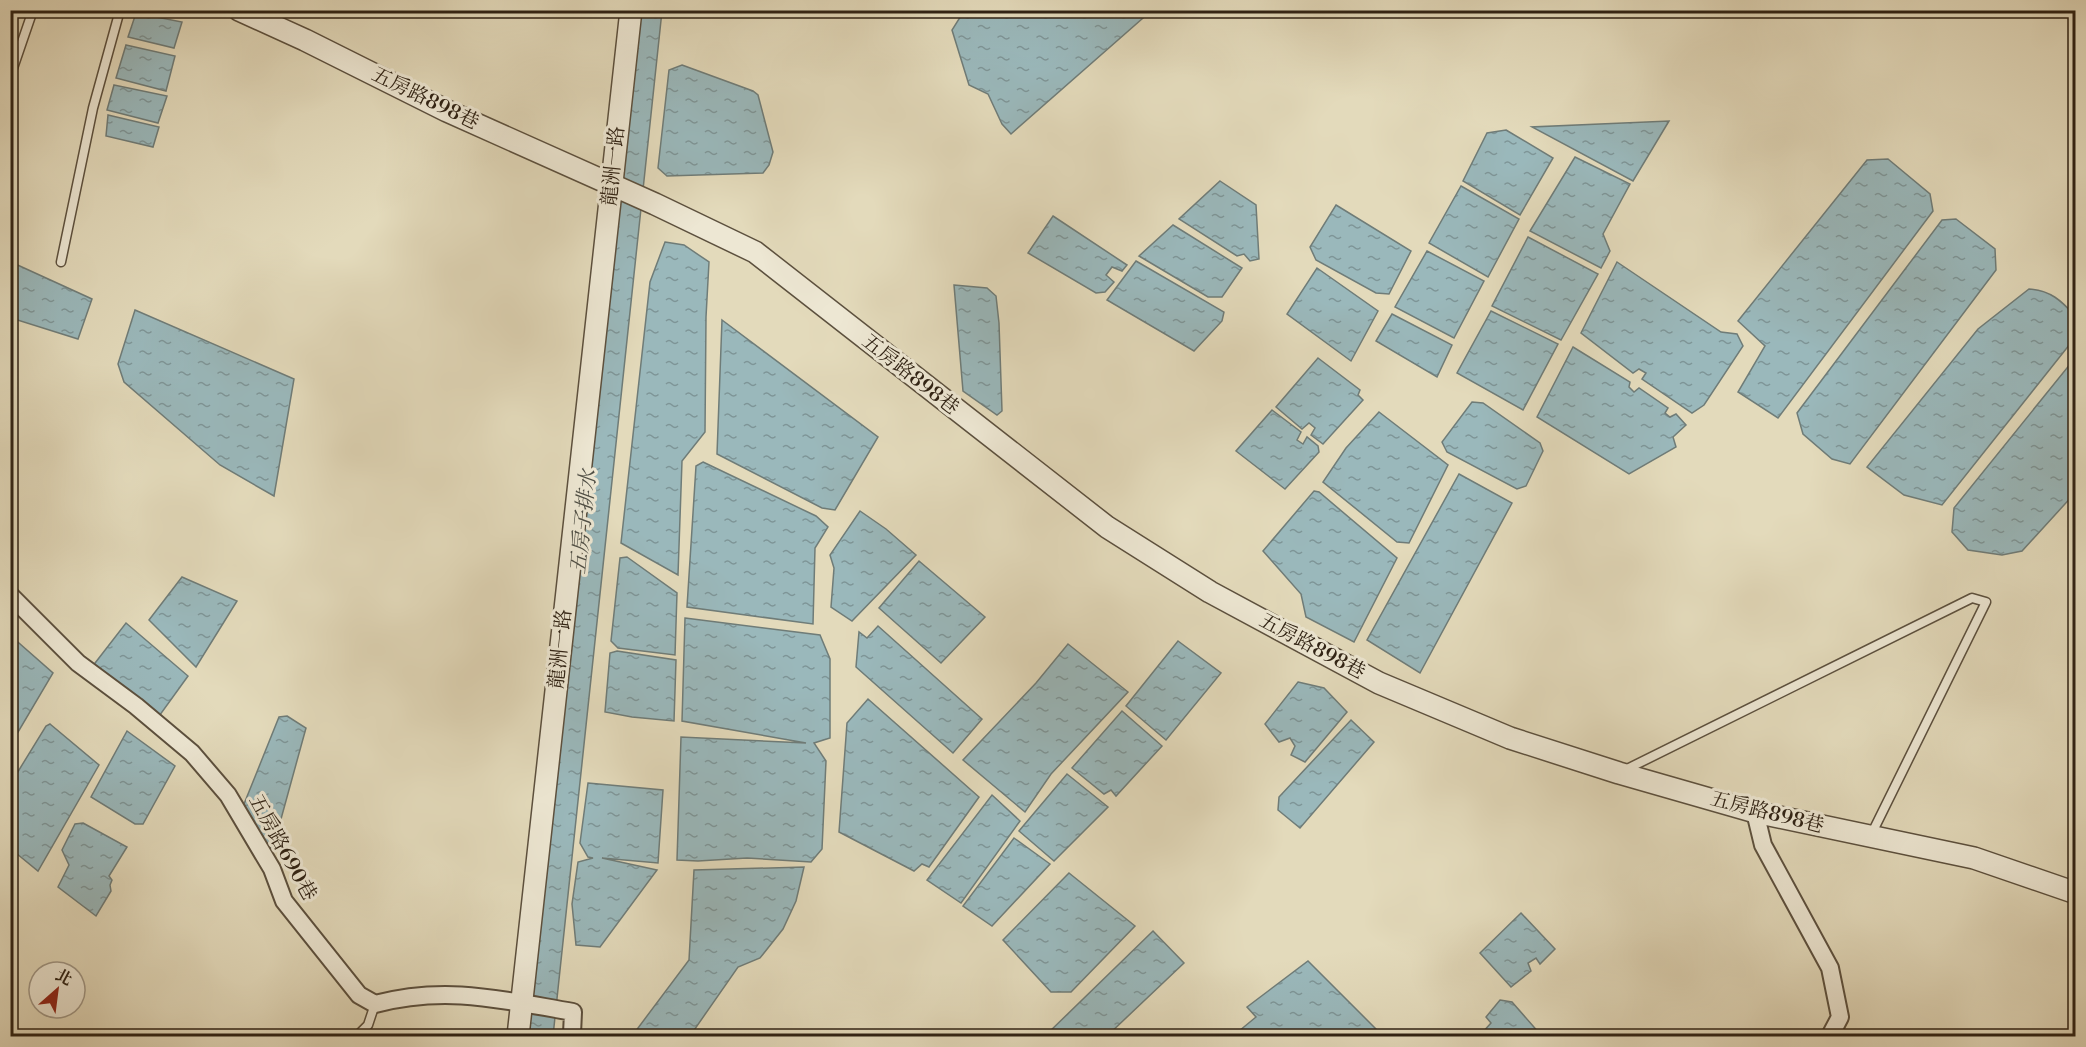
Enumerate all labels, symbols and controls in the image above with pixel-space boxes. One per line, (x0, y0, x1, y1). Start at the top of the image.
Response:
street label: 五房路898巷 (367, 62, 483, 136)
street label: 龍洲一路 (597, 125, 631, 207)
street label: 五房路898巷 (856, 329, 964, 421)
water label: 五房子排水 (566, 466, 603, 576)
street label: 龍洲一路 (544, 608, 578, 690)
street label: 五房路898巷 (1255, 609, 1369, 685)
street label: 五房路898巷 (1707, 787, 1827, 839)
street label: 五房路690巷 (243, 791, 321, 905)
north arrow (27, 960, 87, 1020)
text: 北 (52, 965, 75, 990)

